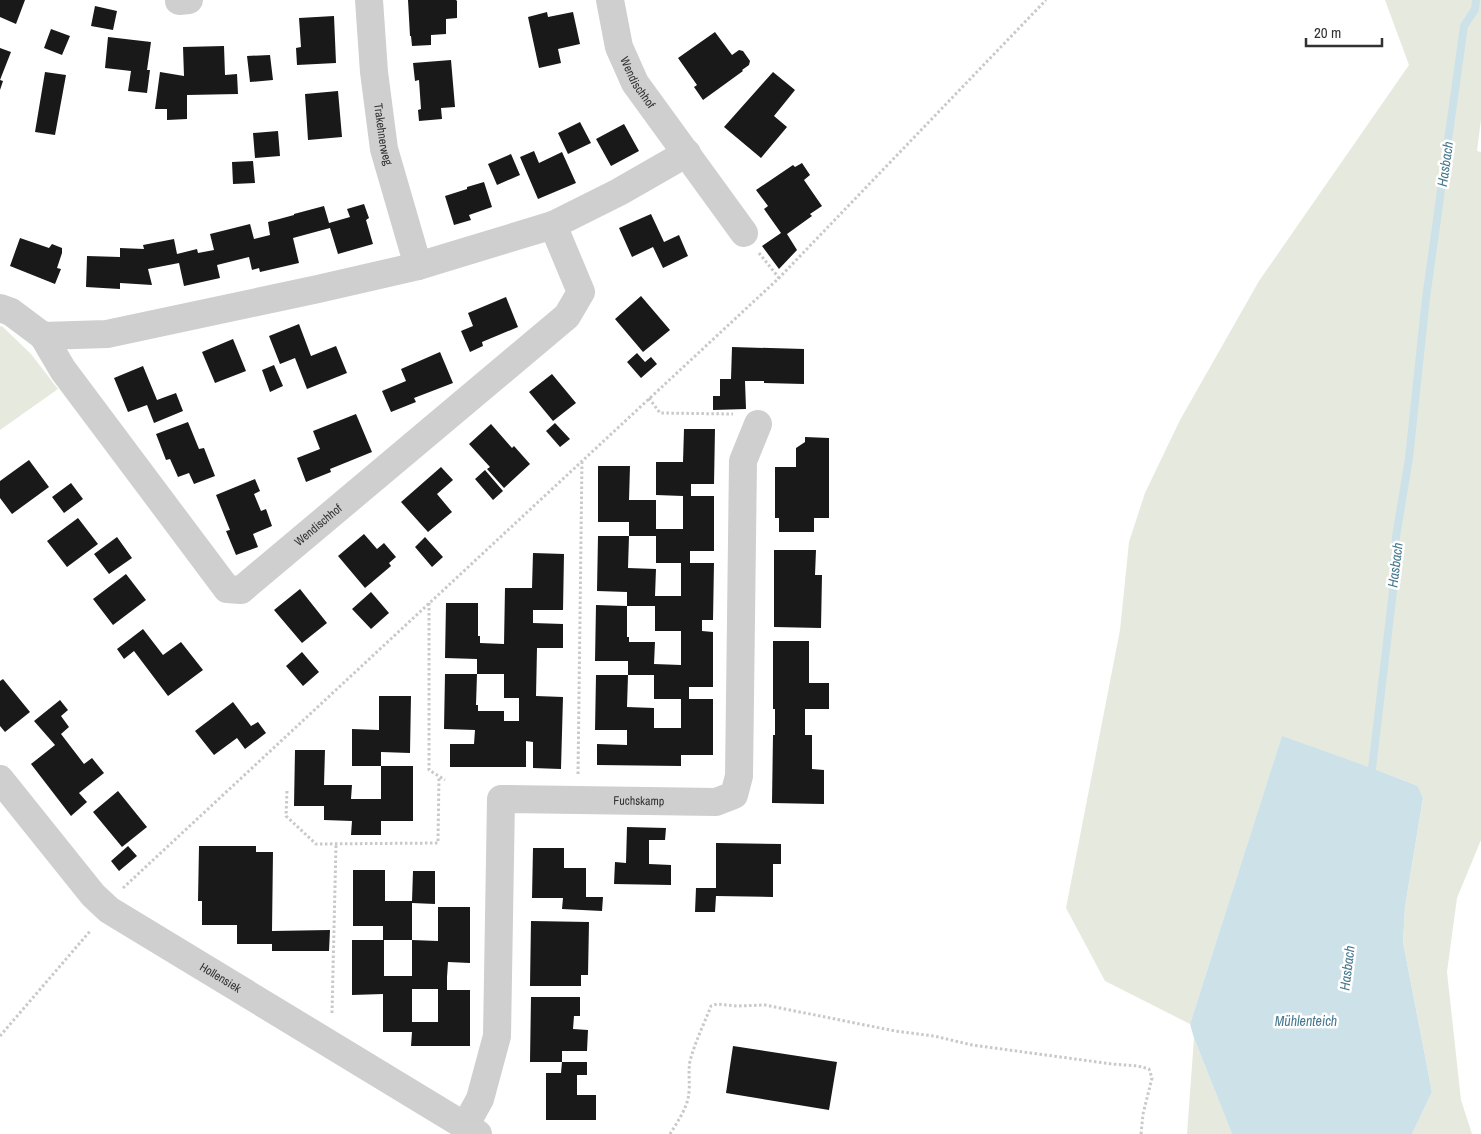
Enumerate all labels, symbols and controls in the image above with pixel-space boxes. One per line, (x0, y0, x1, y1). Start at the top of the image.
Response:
scale bar (1306, 15, 1382, 47)
text: 20 m (1314, 22, 1341, 43)
street label: Wendischhof (616, 54, 659, 112)
street label: Trakehnerweg (370, 102, 396, 168)
water label: Hasbach (1433, 140, 1457, 188)
street label: Wendischhof (291, 500, 346, 550)
water label: Hasbach (1383, 541, 1407, 589)
street label: Fuchskamp (613, 793, 664, 809)
water label: Hasbach (1335, 944, 1359, 992)
street label: Hollensiek (197, 959, 244, 996)
water label: Mühlenteich (1275, 1012, 1337, 1030)

